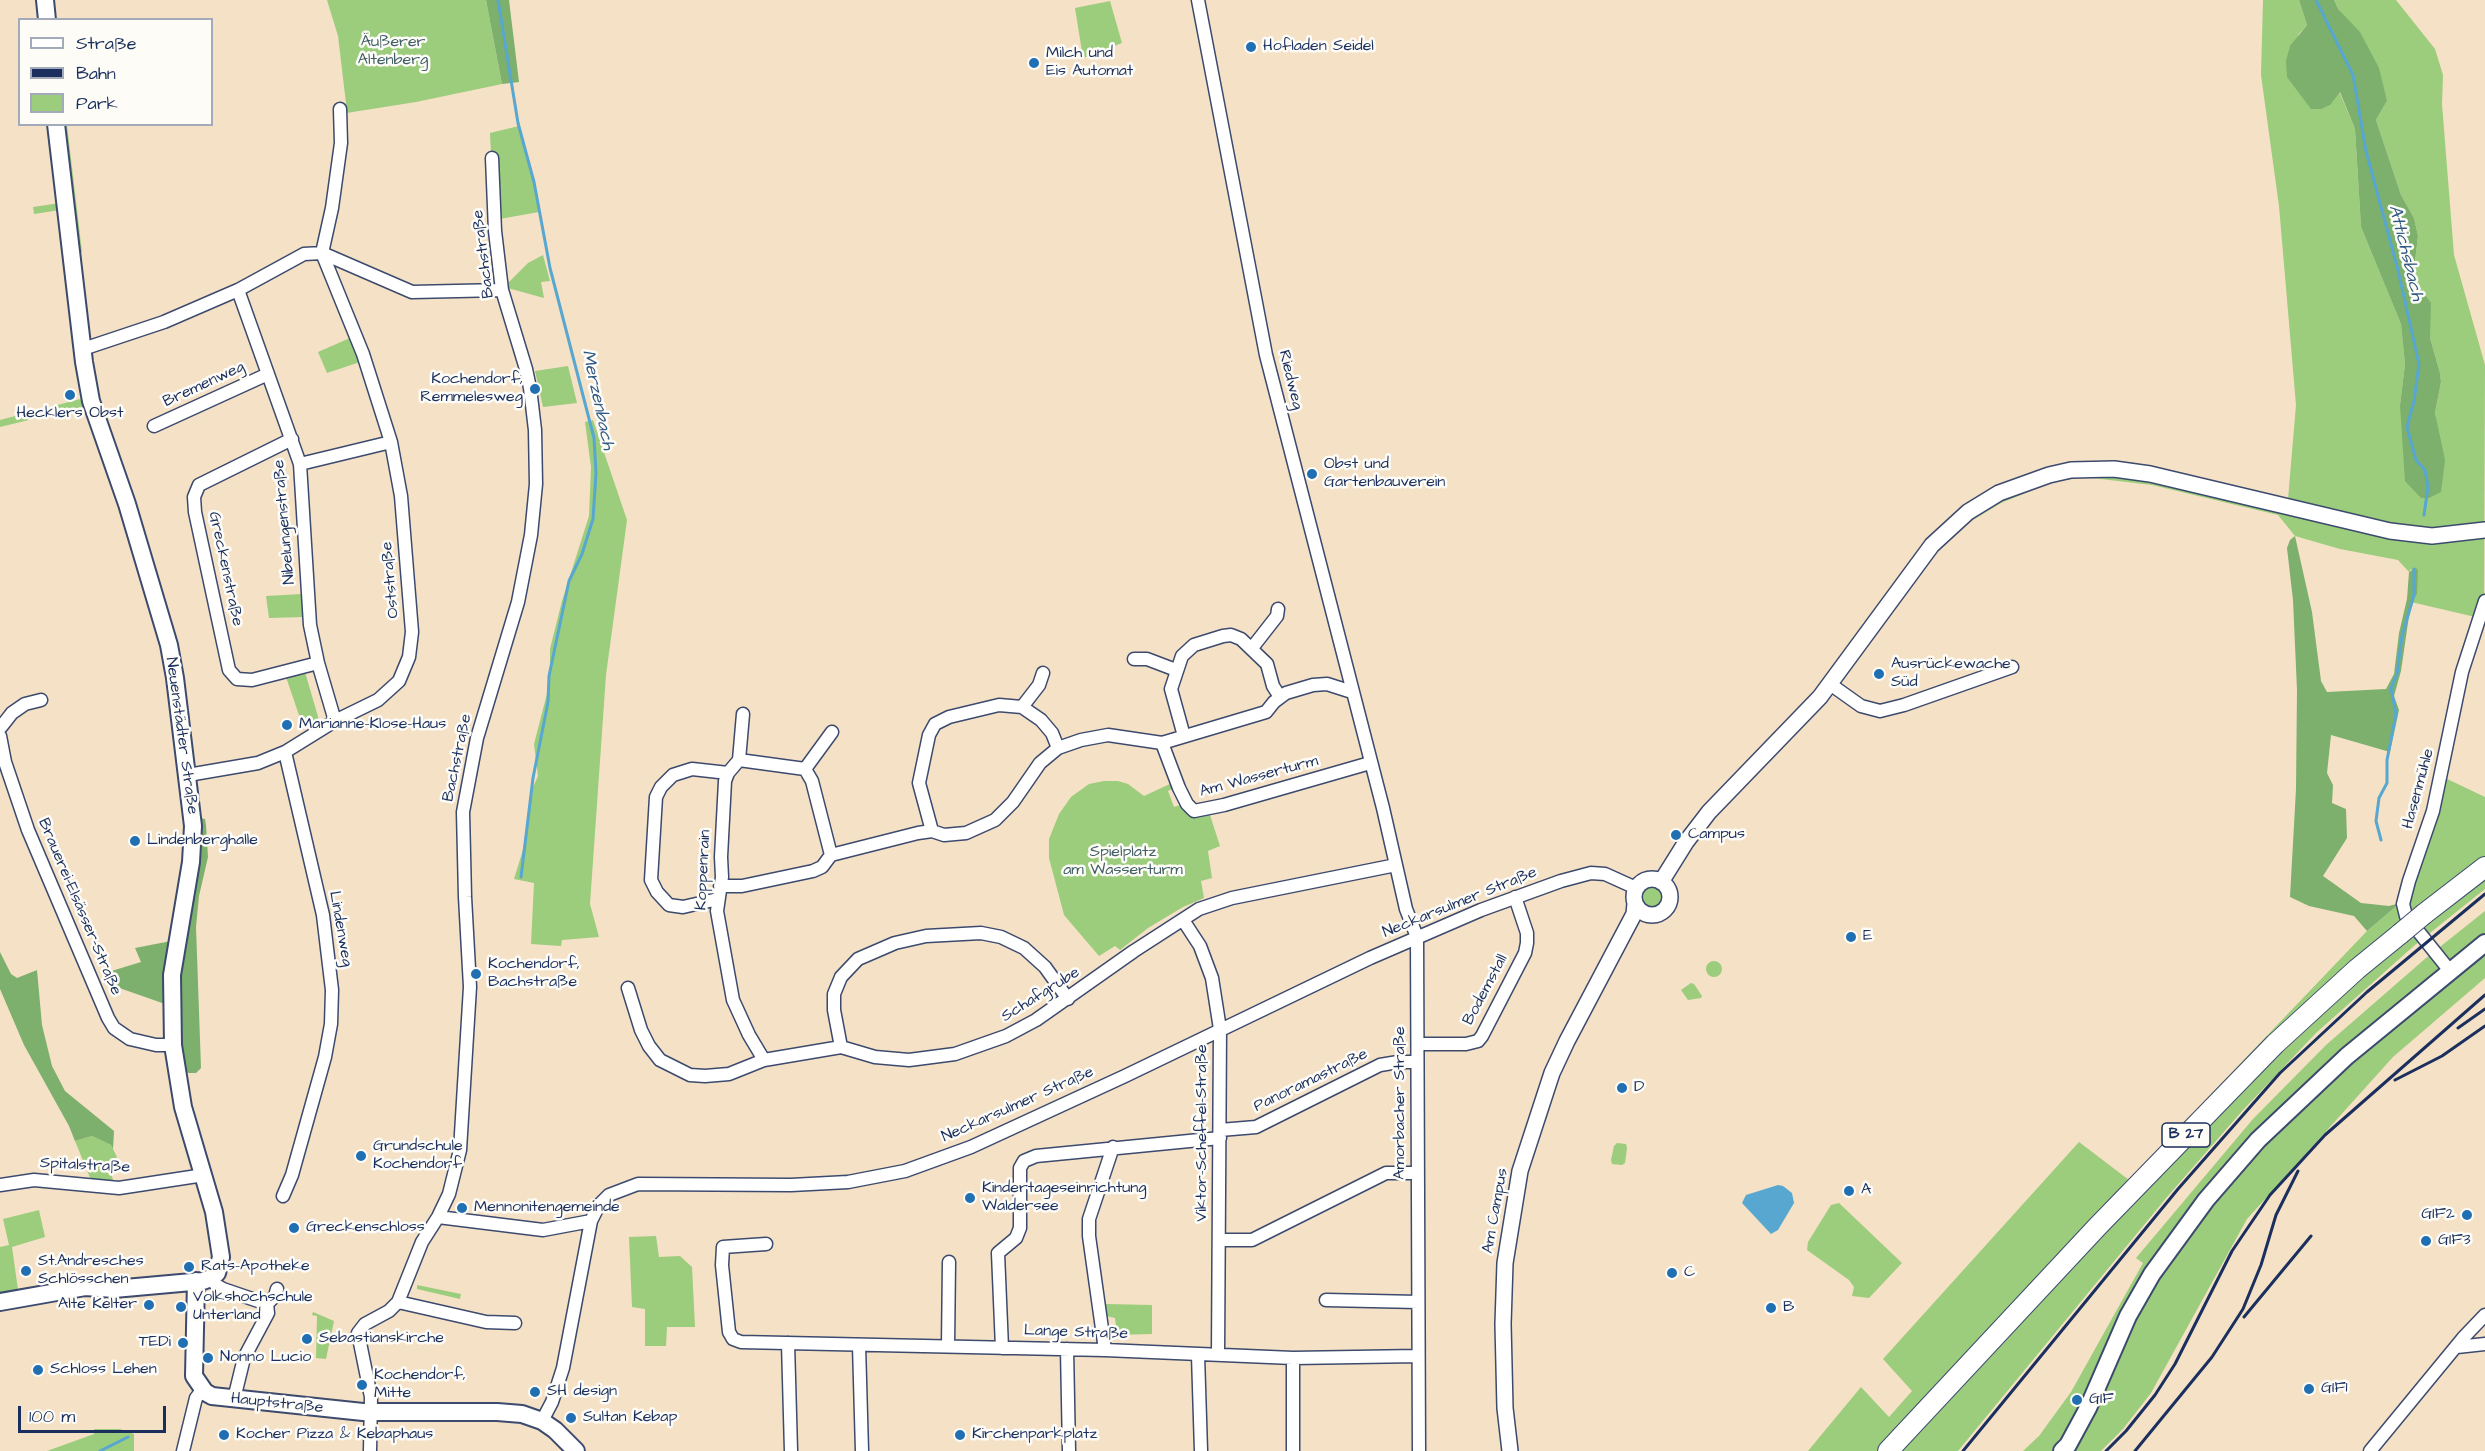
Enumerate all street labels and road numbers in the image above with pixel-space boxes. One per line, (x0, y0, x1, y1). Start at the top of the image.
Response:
street label: Bachstraße (469, 209, 499, 299)
street label: Riedweg (1273, 348, 1307, 412)
street label: Bremenweg (160, 358, 248, 412)
street label: Nibelungenstraße (270, 459, 300, 585)
street label: Greckenstraße (203, 510, 247, 628)
street label: Oststraße (378, 541, 404, 619)
street label: Neuenstädter Straße (160, 656, 202, 816)
street label: Bachstraße (439, 712, 477, 804)
street label: Hasenmühle (2399, 747, 2439, 831)
street label: Am Wasserturm (1198, 752, 1320, 802)
street label: Brauerei-Elsässer-Straße (33, 816, 125, 998)
street label: Koppenrain (692, 829, 716, 911)
street label: Neckarsulmer Straße (1380, 863, 1540, 943)
street label: Lindenweg (324, 890, 356, 968)
street label: Bodemstall (1459, 951, 1513, 1029)
street label: Schafgrube (998, 963, 1084, 1027)
street label: Amorbacher Straße (1391, 1026, 1411, 1180)
street label: Viktor-Scheffel-Straße (1193, 1044, 1213, 1222)
street label: Panoramastraße (1251, 1045, 1371, 1117)
street label: Neckarsulmer Straße (939, 1063, 1097, 1147)
road number: B 27 (2162, 1123, 2210, 1147)
street label: Spitalstraße (39, 1154, 131, 1178)
street label: Am Campus (1479, 1167, 1513, 1255)
street label: Lange Straße (1024, 1322, 1128, 1344)
street label: Hauptstraße (230, 1390, 324, 1418)

